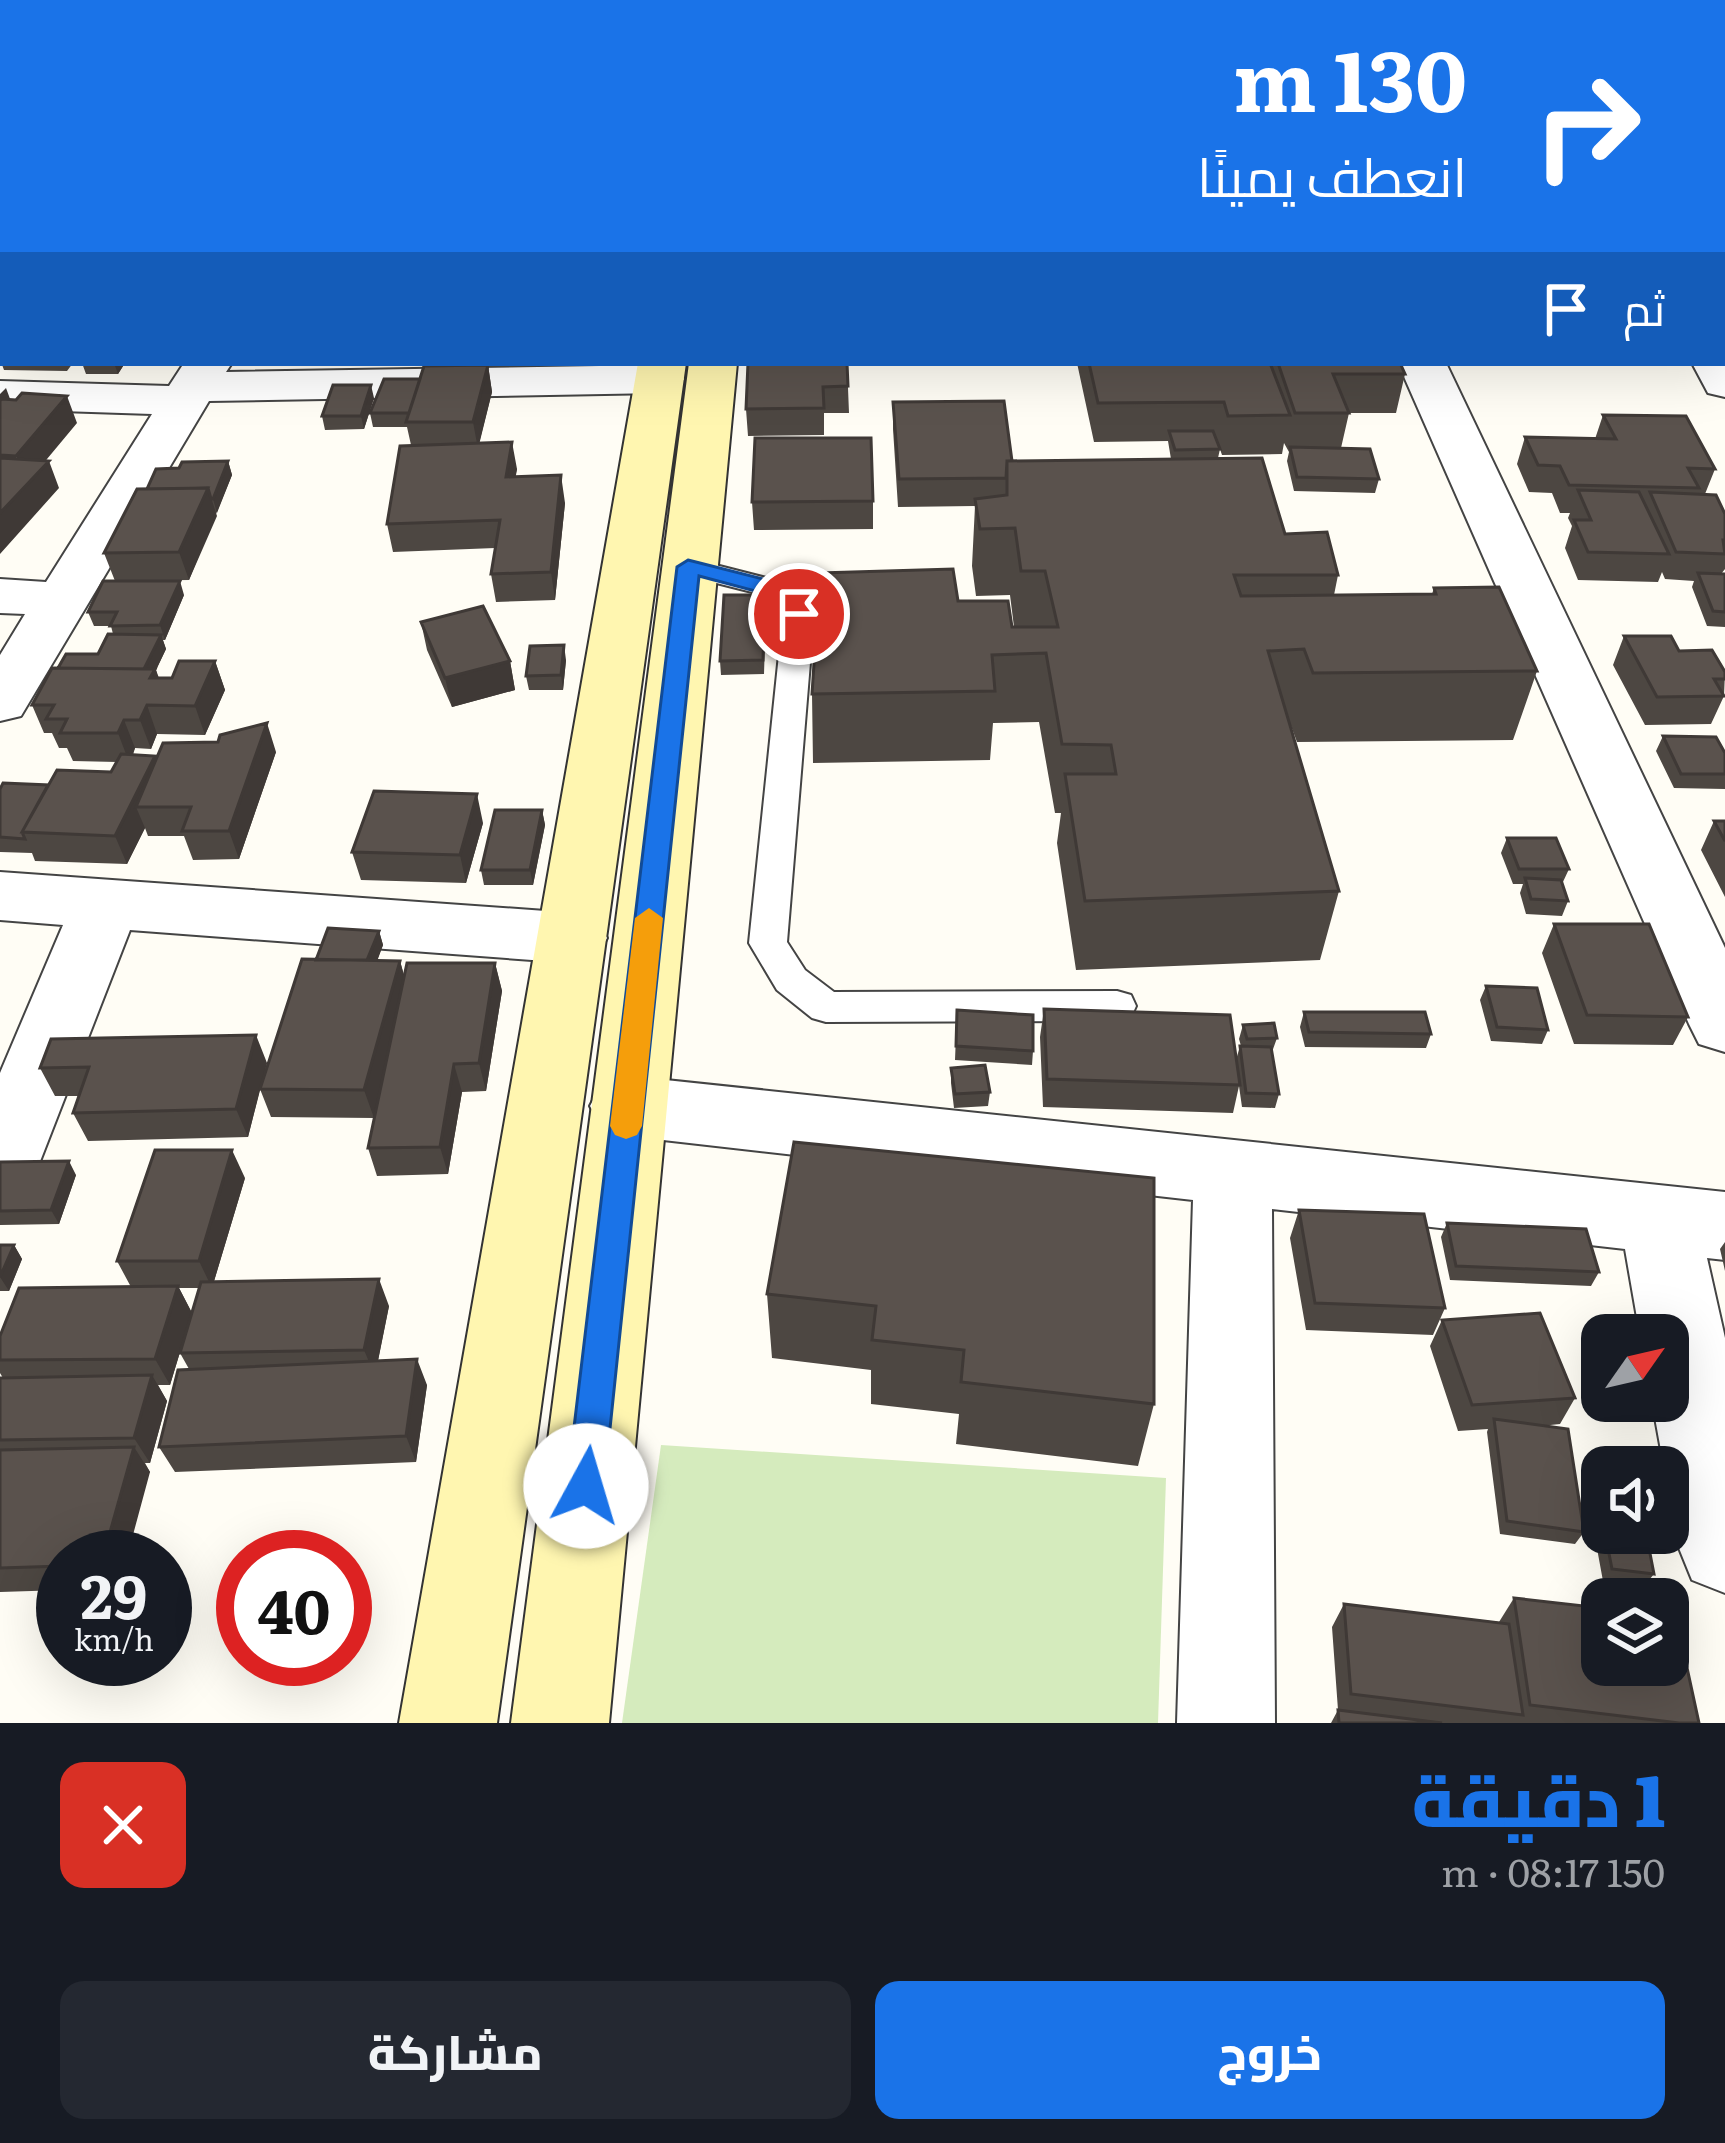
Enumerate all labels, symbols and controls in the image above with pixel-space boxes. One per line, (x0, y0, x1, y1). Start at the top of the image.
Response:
text: 130 m (1233, 13, 1467, 138)
icon: right (1509, 48, 1665, 204)
text: انعطف يمينًا (1197, 133, 1467, 214)
text: ثم (1623, 273, 1665, 340)
icon: arrive (1533, 276, 1599, 342)
pin (748, 563, 850, 665)
icon: arrive (766, 581, 832, 647)
north arrow (1581, 1314, 1689, 1422)
map controls (1581, 1314, 1689, 1686)
position arrow (523, 1423, 649, 1549)
button: sound (1581, 1446, 1689, 1554)
speed limit sign: 40 (216, 1530, 372, 1686)
text: 29 (81, 1548, 147, 1637)
button: layers (1581, 1578, 1689, 1686)
text: km/h (74, 1616, 154, 1660)
text: 1 دقيقة (1411, 1742, 1665, 1849)
button: close (60, 1762, 186, 1888)
text: 150 m · 08:17 (1441, 1841, 1665, 1899)
button: مشاركة (60, 1981, 851, 2119)
button: خروج (875, 1981, 1665, 2119)

